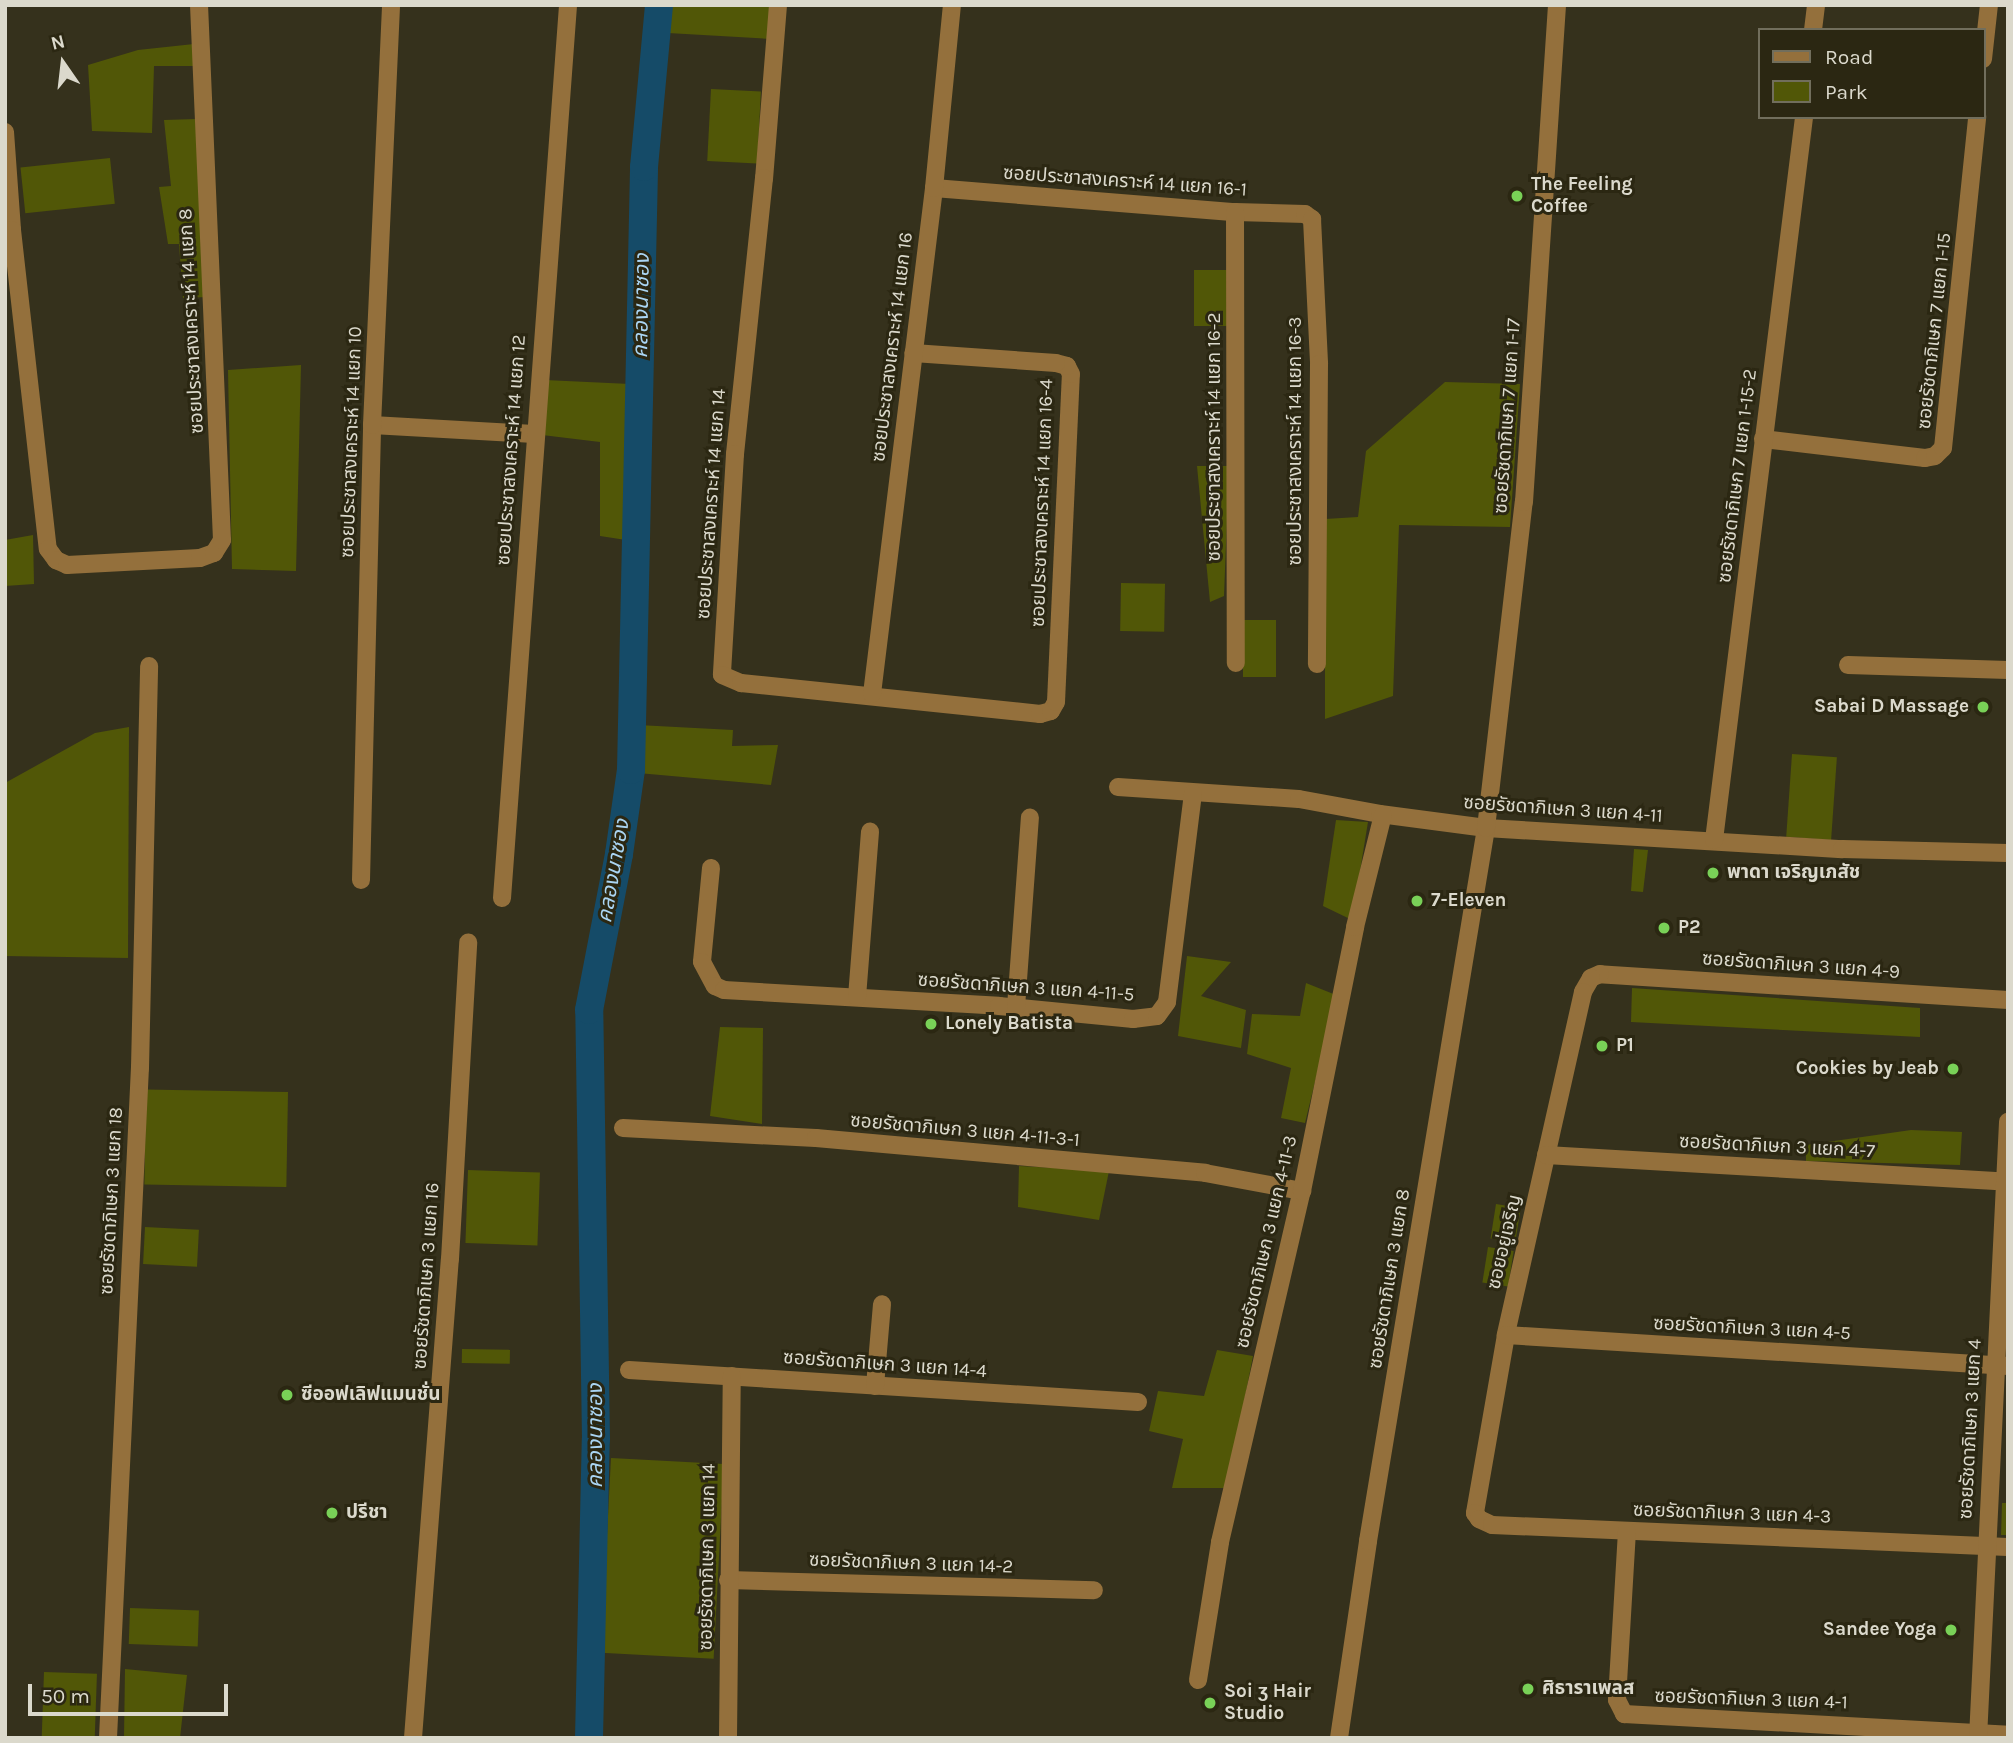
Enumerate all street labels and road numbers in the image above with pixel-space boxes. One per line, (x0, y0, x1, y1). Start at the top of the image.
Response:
street label: ซอยประชาสงเคราะห์ 14 แยก 16-1 (1002, 162, 1248, 202)
street label: ซอยประชาสงเคราะห์ 14 แยก 8 (175, 208, 209, 434)
street label: ซอยประชาสงเคราะห์ 14 แยก 16 (868, 231, 918, 463)
street label: ซอยรัชดาภิเษก 7 แยก 1-15 (1913, 232, 1957, 430)
street label: ซอยประชาสงเคราะห์ 14 แยก 16-2 (1204, 313, 1226, 561)
street label: ซอยประชาสงเคราะห์ 14 แยก 16-3 (1285, 316, 1307, 566)
street label: ซอยรัชดาภิเษก 7 แยก 1-17 (1490, 318, 1526, 514)
street label: ซอยประชาสงเคราะห์ 14 แยก 10 (337, 326, 367, 558)
street label: ซอยประชาสงเคราะห์ 14 แยก 12 (493, 334, 531, 566)
street label: ซอยรัชดาภิเษก 7 แยก 1-15-2 (1714, 368, 1762, 584)
street label: ซอยประชาสงเคราะห์ 14 แยก 16-4 (1027, 378, 1059, 628)
street label: ซอยประชาสงเคราะห์ 14 แยก 14 (693, 388, 731, 620)
street label: ซอยรัชดาภิเษก 3 แยก 4-11 (1463, 792, 1663, 828)
street label: ซอยรัชดาภิเษก 3 แยก 4-9 (1701, 948, 1901, 984)
street label: ซอยรัชดาภิเษก 3 แยก 4-11-5 (917, 969, 1135, 1007)
street label: ซอยรัชดาภิเษก 3 แยก 18 (96, 1107, 128, 1295)
street label: ซอยรัชดาภิเษก 3 แยก 4-11-3-1 (849, 1110, 1081, 1152)
street label: ซอยรัชดาภิเษก 3 แยก 4-7 (1678, 1130, 1876, 1164)
street label: ซอยรัชดาภิเษก 3 แยก 4-11-3 (1231, 1133, 1303, 1351)
street label: ซอยรัชดาภิเษก 3 แยก 16 (409, 1182, 445, 1370)
street label: ซอยรัชดาภิเษก 3 แยก 8 (1365, 1188, 1415, 1370)
street label: ซอยอยู่เจริญ (1483, 1192, 1527, 1292)
street label: ซอยรัชดาภิเษก 3 แยก 4-5 (1653, 1312, 1851, 1346)
street label: ซอยรัชดาภิเษก 3 แยก 4 (1955, 1338, 1987, 1520)
street label: ซอยรัชดาภิเษก 3 แยก 14-4 (782, 1347, 988, 1383)
street label: ซอยรัชดาภิเษก 3 แยก 14 (695, 1463, 721, 1651)
street label: ซอยรัชดาภิเษก 3 แยก 4-3 (1632, 1499, 1832, 1529)
street label: ซอยรัชดาภิเษก 3 แยก 14-2 (808, 1549, 1014, 1579)
street label: ซอยรัชดาภิเษก 3 แยก 4-1 (1654, 1685, 1848, 1715)

